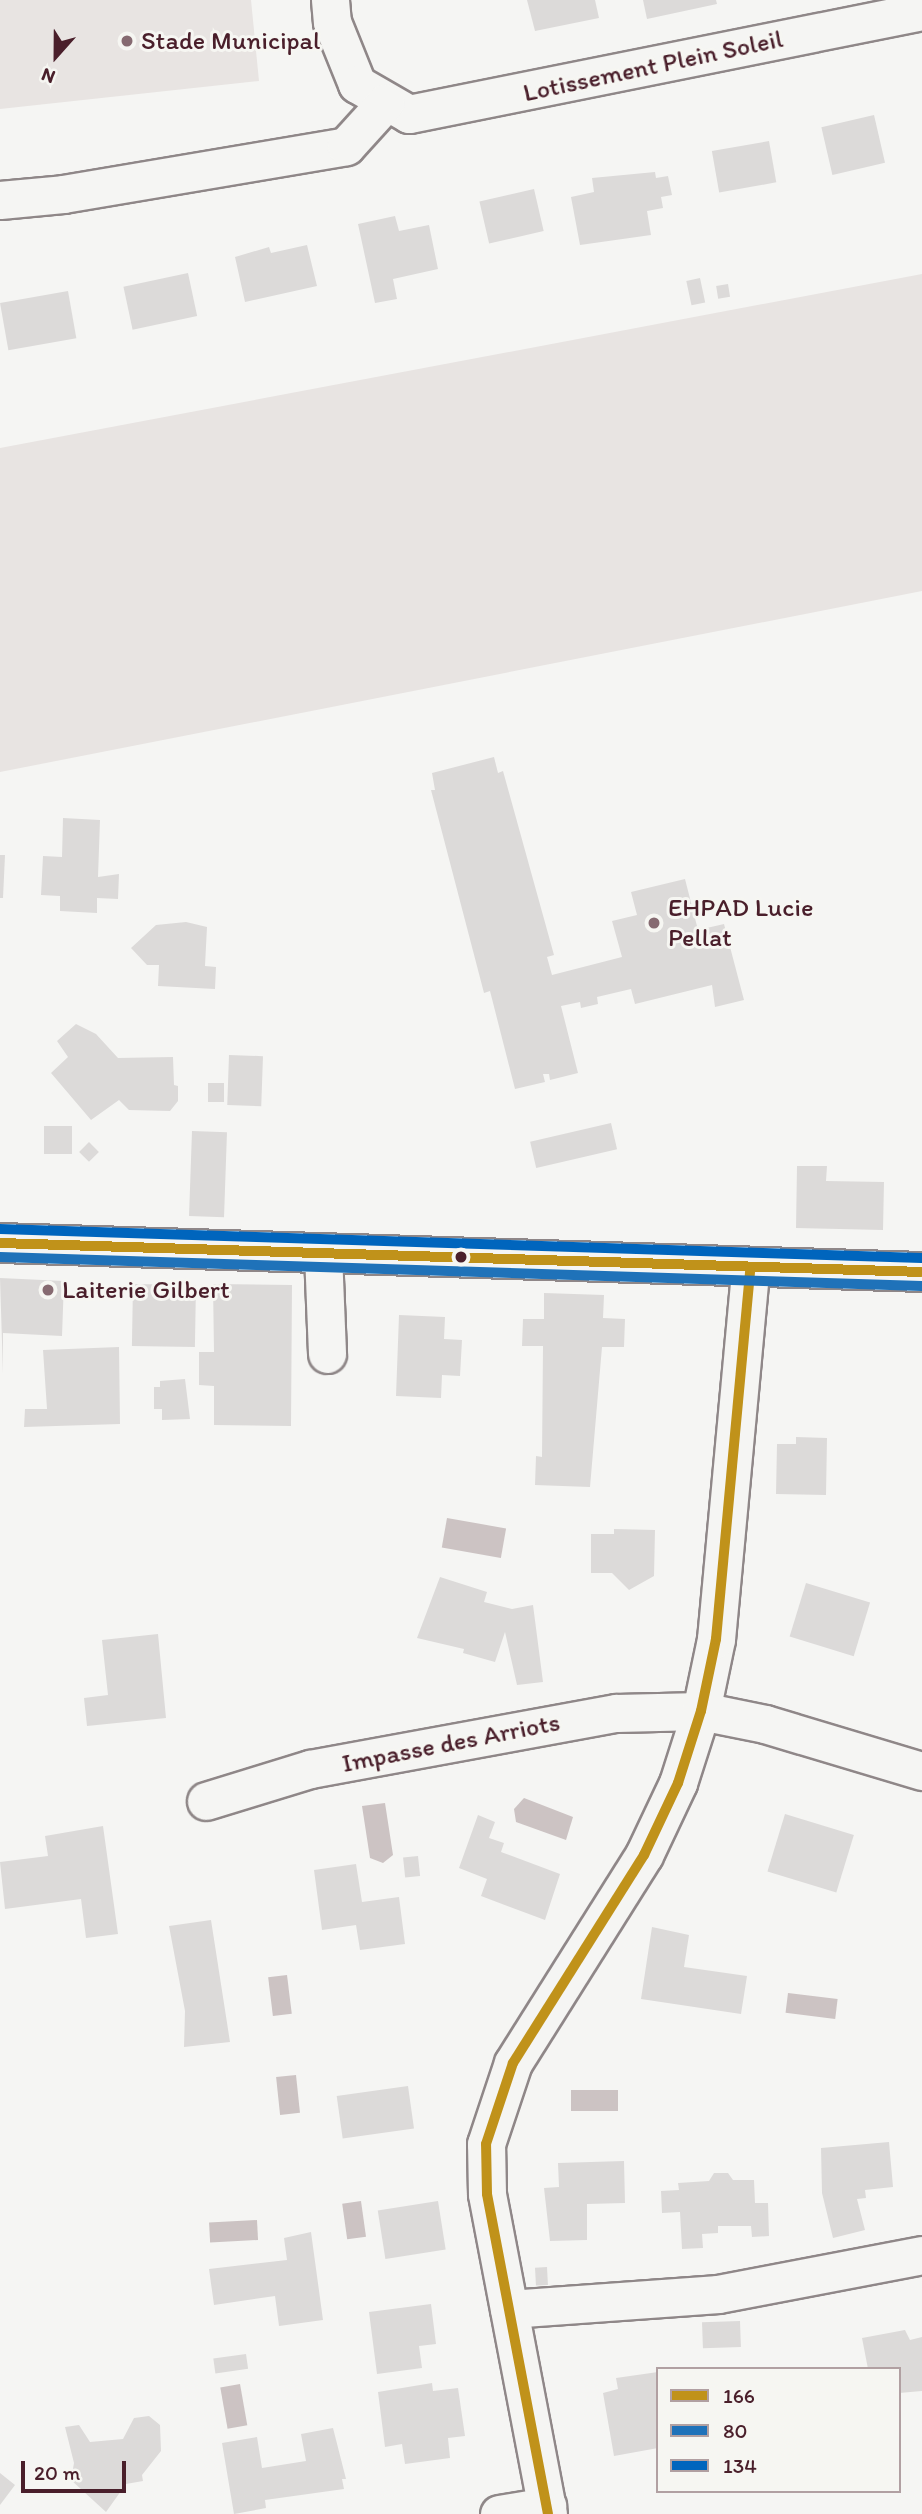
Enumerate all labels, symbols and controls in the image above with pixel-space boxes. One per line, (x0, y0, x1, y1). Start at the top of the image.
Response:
north arrow (21, 21, 91, 91)
street label: Lotissement Plein Soleil (520, 23, 786, 109)
place label: Stade Municipal (141, 25, 320, 57)
marker: Stade Municipal (119, 33, 135, 49)
text: N (38, 63, 58, 89)
place label: EHPAD Lucie Pellat (668, 892, 814, 954)
marker: EHPAD Lucie Pellat (646, 915, 662, 931)
unlabelled marker (454, 1250, 468, 1264)
place label: Laiterie Gilbert (62, 1274, 230, 1306)
marker: Laiterie Gilbert (40, 1282, 56, 1298)
street label: Impasse des Arriots (339, 1707, 563, 1779)
legend (656, 2367, 901, 2493)
text: 166 (723, 2383, 755, 2408)
text: 80 (723, 2418, 747, 2443)
scale bar (24, 2448, 130, 2492)
text: 134 (723, 2453, 757, 2478)
text: 20 m (34, 2460, 80, 2485)

